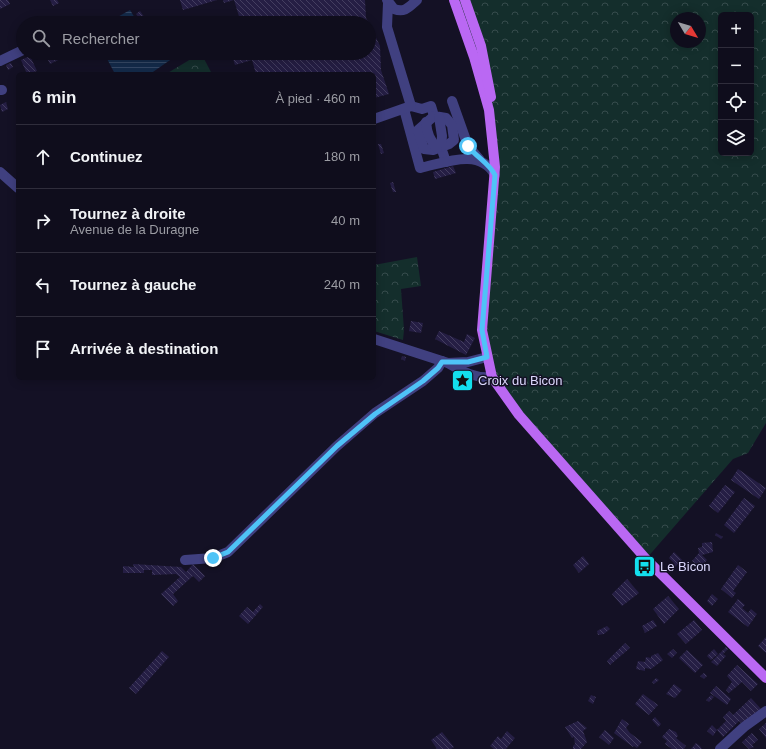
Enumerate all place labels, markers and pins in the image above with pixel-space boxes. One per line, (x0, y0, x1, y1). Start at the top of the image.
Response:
place icon: Croix du Bicon (450, 367, 476, 393)
place label: Croix du Bicon (478, 373, 563, 388)
bus stop icon: Le Bicon (631, 553, 657, 579)
place label: Le Bicon (660, 559, 711, 574)

